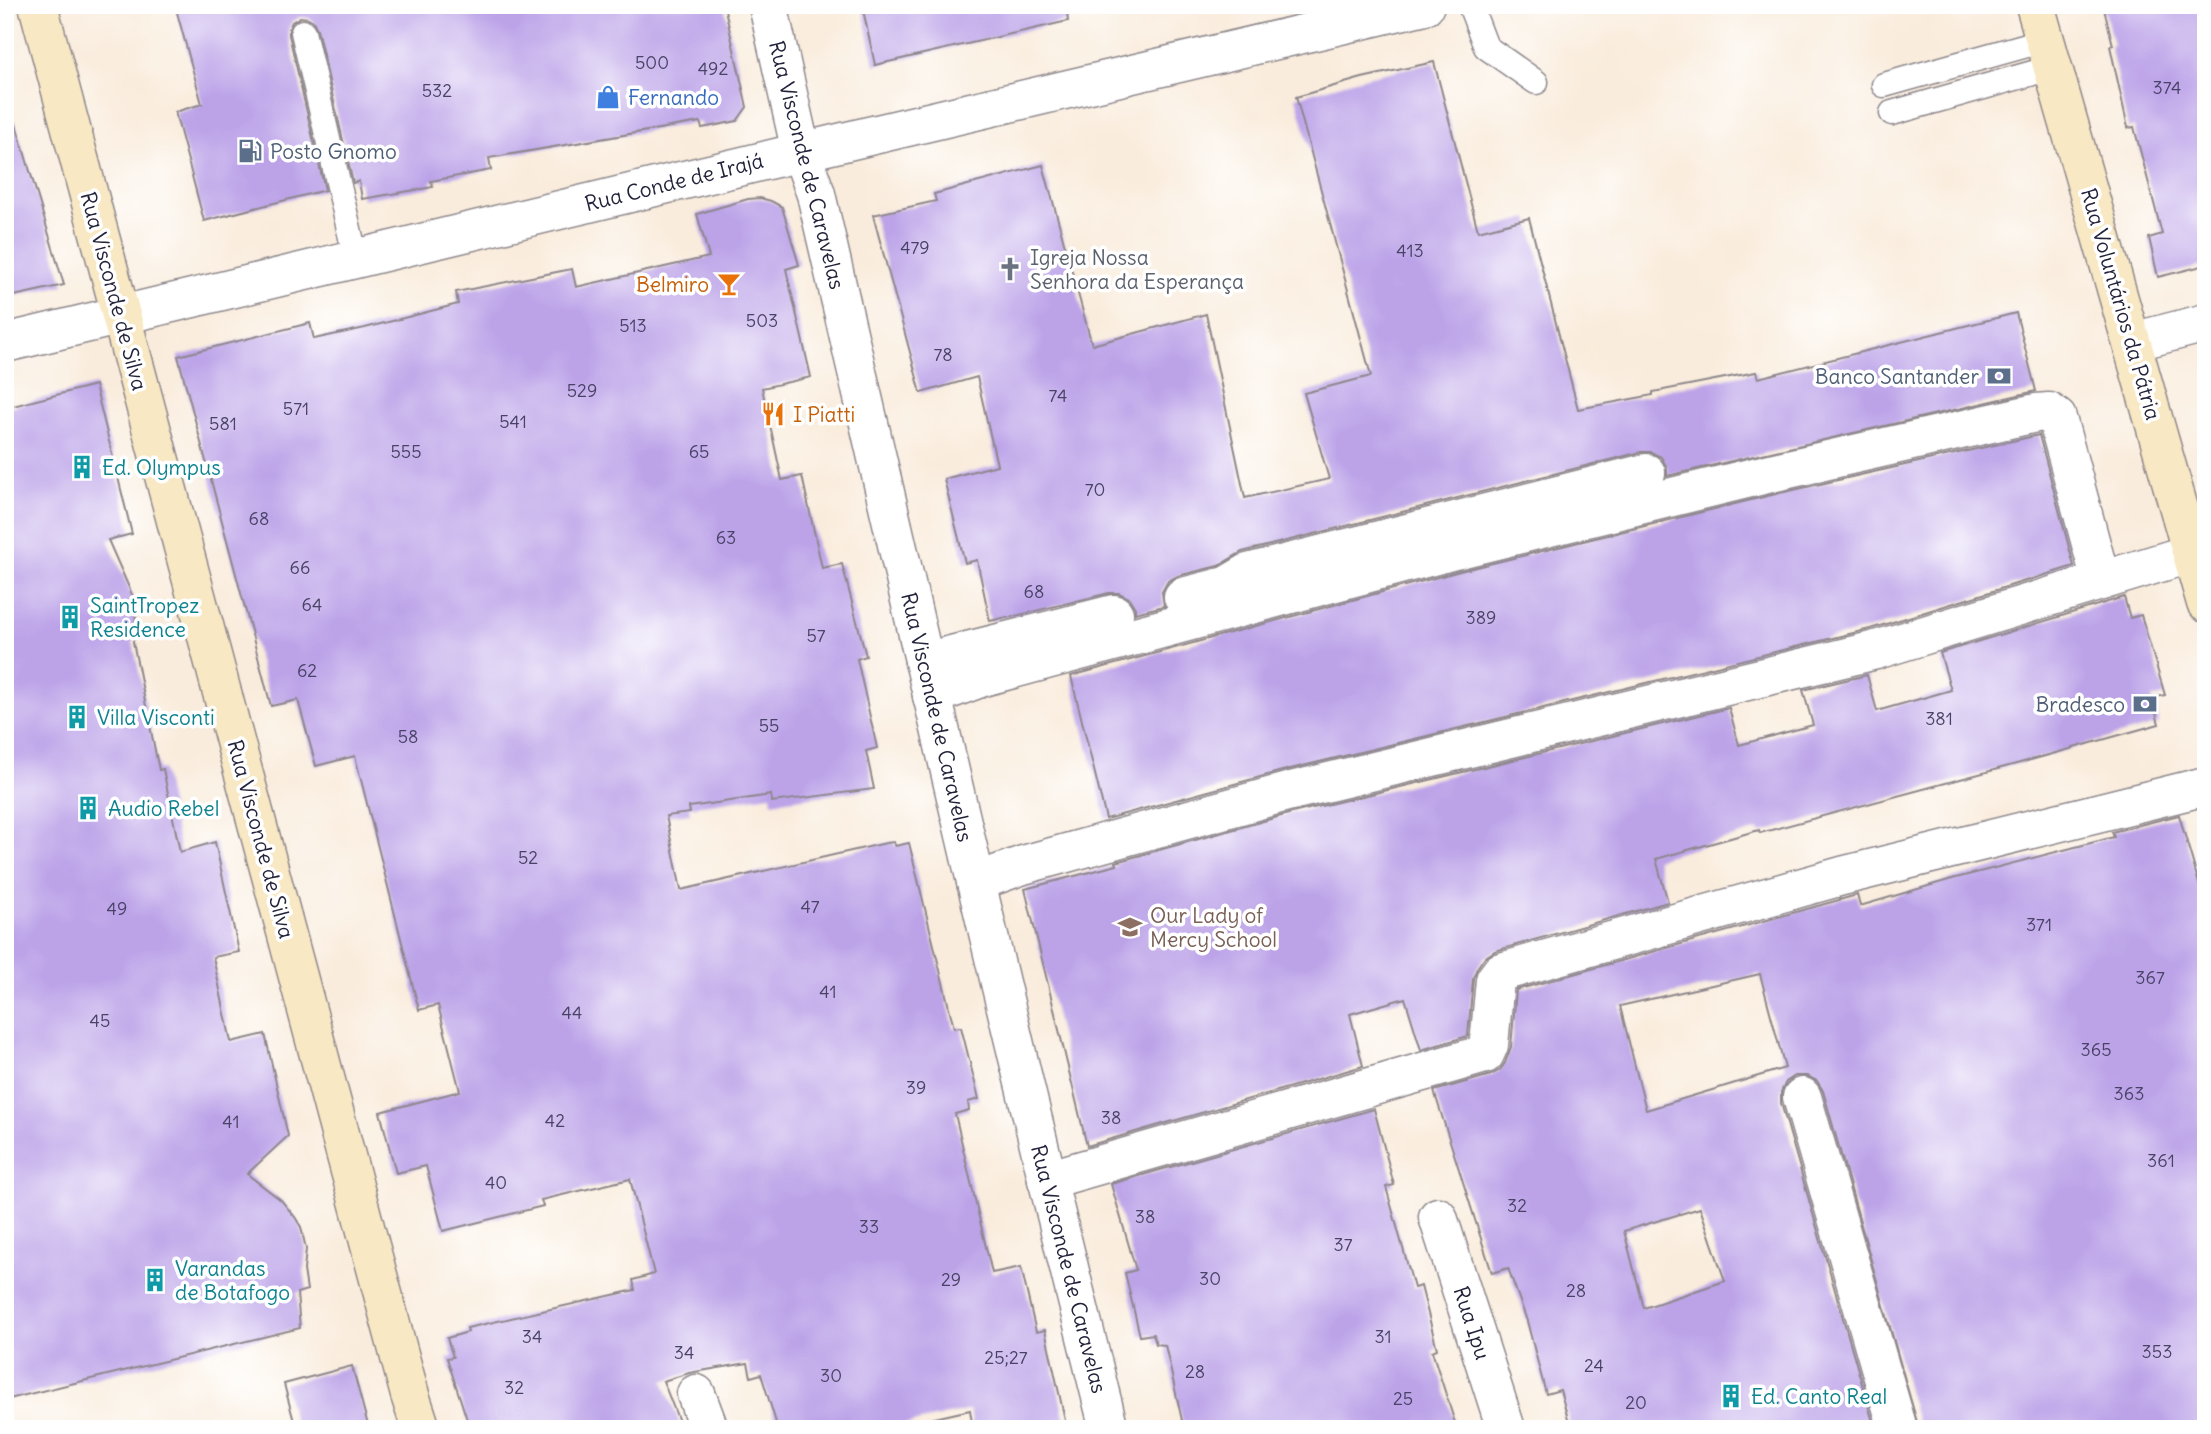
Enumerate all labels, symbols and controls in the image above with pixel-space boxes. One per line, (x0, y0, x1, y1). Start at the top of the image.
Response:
street label: Rua Visconde de Caravelas (763, 38, 851, 292)
house number: 500 (635, 51, 669, 74)
house number: 492 (698, 57, 728, 80)
house number: 374 (2152, 76, 2182, 99)
house number: 532 (422, 79, 452, 102)
shop icon: Fernando (594, 83, 622, 111)
place label: Fernando (628, 84, 719, 111)
fuel station icon: Posto Gnomo (236, 137, 264, 165)
place label: Posto Gnomo (270, 138, 397, 165)
street label: Rua Conde de Irajá (582, 147, 766, 217)
street label: Rua Voluntários da Pátria (2075, 185, 2167, 423)
street label: Rua Visconde de Silva (74, 189, 154, 393)
house number: 479 (900, 236, 930, 259)
house number: 413 (1396, 239, 1424, 262)
place label: Igreja Nossa Senhora da Esperança (1030, 244, 1244, 295)
church icon: Igreja Nossa Senhora da Esperança (996, 255, 1024, 283)
bar icon: Belmiro (715, 270, 743, 298)
place label: Belmiro (636, 271, 709, 298)
house number: 503 (746, 309, 778, 332)
house number: 513 (619, 314, 647, 337)
house number: 78 (933, 343, 953, 366)
bank icon: Banco Santander (1985, 362, 2013, 390)
place label: Banco Santander (1815, 363, 1979, 390)
house number: 529 (567, 379, 597, 402)
house number: 74 (1049, 384, 1067, 407)
house number: 571 (283, 397, 309, 420)
restaurant icon: I Piatti (759, 400, 787, 428)
place label: I Piatti (793, 401, 855, 428)
house number: 541 (499, 410, 527, 433)
house number: 581 (209, 412, 237, 435)
house number: 555 (390, 440, 422, 463)
house number: 65 (689, 440, 709, 463)
building icon: Ed. Olympus (68, 453, 96, 481)
place label: Ed. Olympus (102, 454, 221, 481)
house number: 70 (1085, 478, 1105, 501)
house number: 68 (249, 507, 269, 530)
house number: 63 (716, 526, 736, 549)
house number: 66 (290, 556, 310, 579)
house number: 68 (1024, 580, 1044, 603)
street label: Rua Visconde de Caravelas (895, 590, 979, 844)
place label: SaintTropez Residence (90, 592, 199, 643)
house number: 64 (302, 593, 322, 616)
building icon: SaintTropez Residence (56, 603, 84, 631)
house number: 389 (1466, 606, 1496, 629)
house number: 57 (806, 624, 826, 647)
house number: 62 (297, 659, 317, 682)
bank icon: Bradesco (2131, 690, 2159, 718)
place label: Bradesco (2036, 691, 2125, 718)
building icon: Villa Visconti (63, 703, 91, 731)
place label: Villa Visconti (97, 704, 215, 731)
house number: 381 (1925, 707, 1953, 730)
house number: 55 (759, 714, 779, 737)
house number: 58 (398, 725, 418, 748)
street label: Rua Visconde de Silva (221, 737, 301, 941)
building icon: Audio Rebel (74, 794, 102, 822)
place label: Audio Rebel (108, 795, 219, 822)
house number: 52 (518, 846, 538, 869)
house number: 47 (800, 895, 820, 918)
house number: 49 (107, 897, 127, 920)
place label: Our Lady of Mercy School (1150, 902, 1277, 953)
school or university icon: Our Lady of Mercy School (1116, 913, 1144, 941)
house number: 371 (2026, 913, 2052, 936)
house number: 367 (2135, 966, 2165, 989)
house number: 41 (819, 980, 837, 1003)
house number: 44 (562, 1001, 582, 1024)
house number: 45 (90, 1009, 110, 1032)
house number: 365 (2081, 1038, 2111, 1061)
house number: 39 (906, 1076, 926, 1099)
house number: 363 (2114, 1082, 2144, 1105)
house number: 38 (1101, 1106, 1121, 1129)
house number: 42 (545, 1109, 565, 1132)
house number: 41 (222, 1110, 240, 1133)
street label: Rua Visconde de Caravelas (1025, 1142, 1113, 1396)
house number: 361 (2147, 1149, 2175, 1172)
house number: 40 (485, 1171, 507, 1194)
house number: 32 (1507, 1194, 1527, 1217)
house number: 38 (1135, 1205, 1155, 1228)
house number: 33 (859, 1215, 879, 1238)
house number: 37 (1333, 1233, 1353, 1256)
place label: Varandas de Botafogo (175, 1255, 290, 1306)
building icon: Varandas de Botafogo (141, 1266, 169, 1294)
house number: 30 (1199, 1267, 1221, 1290)
house number: 29 (941, 1268, 961, 1291)
house number: 28 (1566, 1279, 1586, 1302)
street label: Rua Ipu (1447, 1283, 1497, 1363)
house number: 34 (522, 1325, 542, 1348)
house number: 31 (1374, 1325, 1392, 1348)
house number: 353 (2142, 1340, 2172, 1363)
house number: 34 (674, 1341, 694, 1364)
house number: 25;27 (984, 1346, 1028, 1369)
house number: 24 (1584, 1354, 1604, 1377)
house number: 28 (1185, 1360, 1205, 1383)
house number: 30 (820, 1364, 842, 1387)
house number: 32 (504, 1376, 524, 1399)
building icon: Ed. Canto Real (1717, 1382, 1745, 1410)
place label: Ed. Canto Real (1751, 1383, 1887, 1410)
house number: 25 (1393, 1387, 1413, 1410)
house number: 20 (1625, 1391, 1647, 1414)

